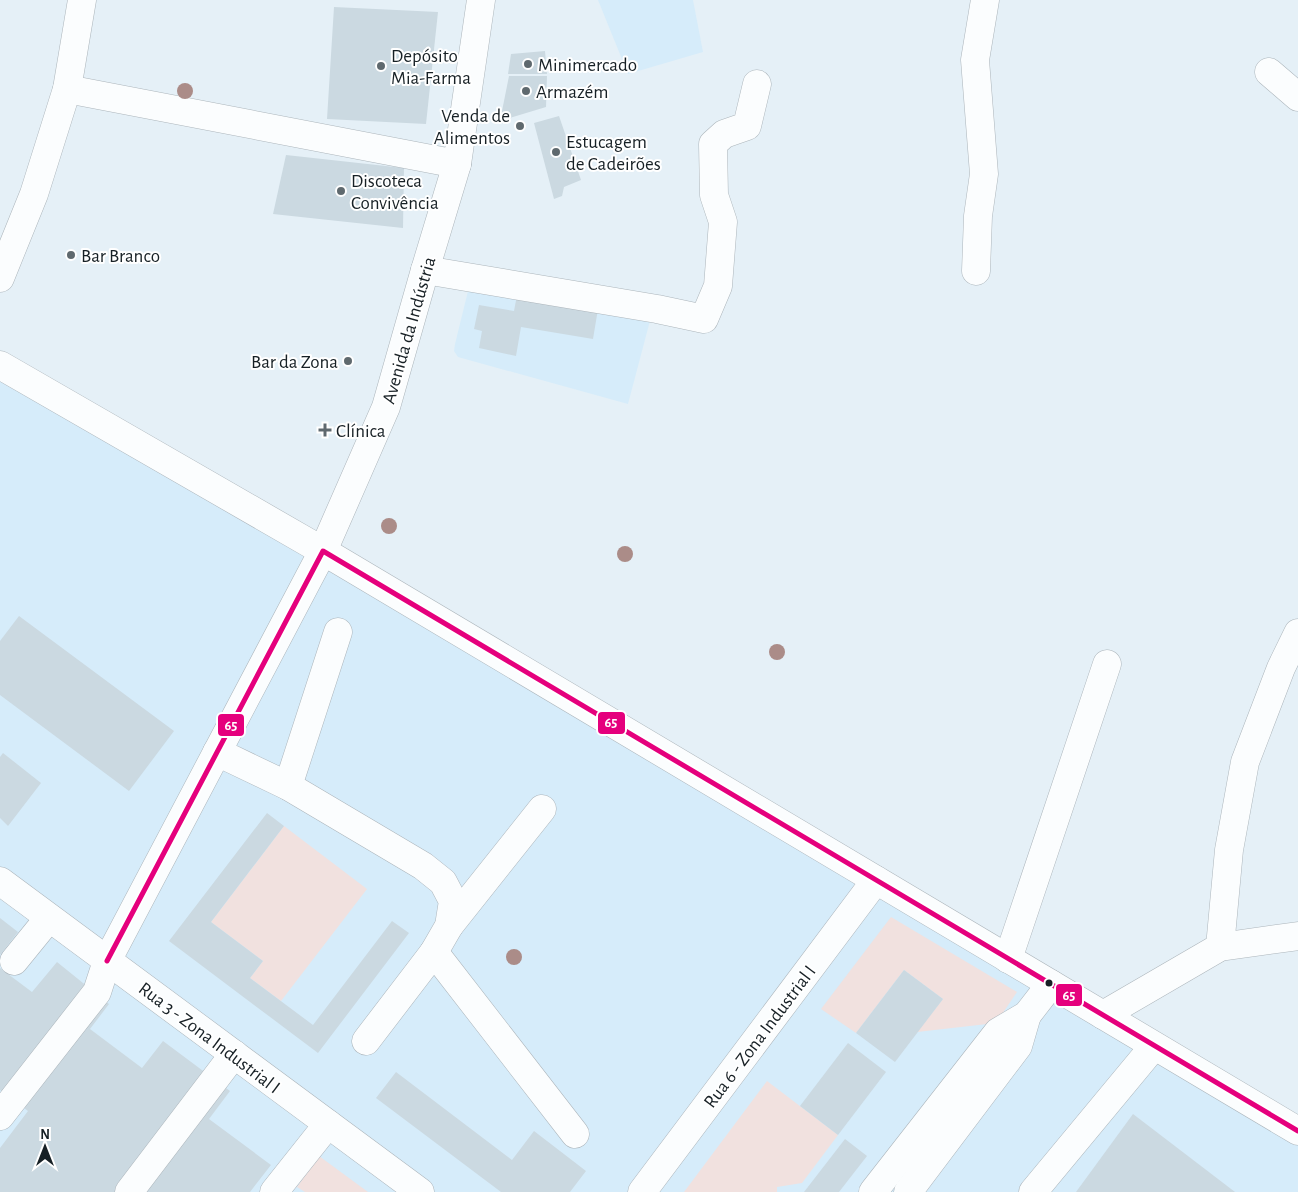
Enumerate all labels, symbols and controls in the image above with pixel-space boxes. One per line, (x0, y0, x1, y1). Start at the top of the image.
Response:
place label: Depósito Mia-Farma (391, 47, 471, 88)
place label: Minimercado (538, 56, 637, 75)
marker: Minimercado (522, 58, 534, 70)
marker: Depósito Mia-Farma (375, 60, 387, 72)
place label: Armazém (536, 83, 608, 102)
marker: Armazém (520, 85, 532, 97)
place label: Venda de Alimentos (434, 107, 510, 148)
marker: Venda de Alimentos (514, 120, 526, 132)
place label: Estucagem de Cadeirões (566, 133, 661, 174)
marker: Estucagem de Cadeirões (550, 146, 562, 158)
place label: Discoteca Convivência (351, 172, 439, 213)
marker: Discoteca Convivência (335, 185, 347, 197)
place label: Bar Branco (81, 247, 160, 266)
marker: Bar Branco (65, 249, 77, 261)
street label: Avenida da Indústria (379, 255, 440, 406)
place label: Bar da Zona (251, 353, 338, 372)
marker: Bar da Zona (342, 355, 354, 367)
place label: Clínica (336, 422, 386, 441)
marker: Clínica (318, 423, 332, 437)
line badge: 65 (597, 711, 626, 735)
line badge: 65 (217, 713, 245, 737)
text: 65 (605, 716, 617, 730)
text: 65 (225, 719, 237, 733)
street label: Rua 6 - Zona Industrial I (701, 962, 820, 1112)
unlabelled marker (1044, 978, 1054, 988)
street label: Rua 3 - Zona Industrial I (135, 979, 283, 1097)
line badge: 65 (1055, 983, 1083, 1007)
text: 65 (1063, 989, 1075, 1003)
north arrow (20, 1122, 70, 1172)
text: N (40, 1128, 50, 1142)

